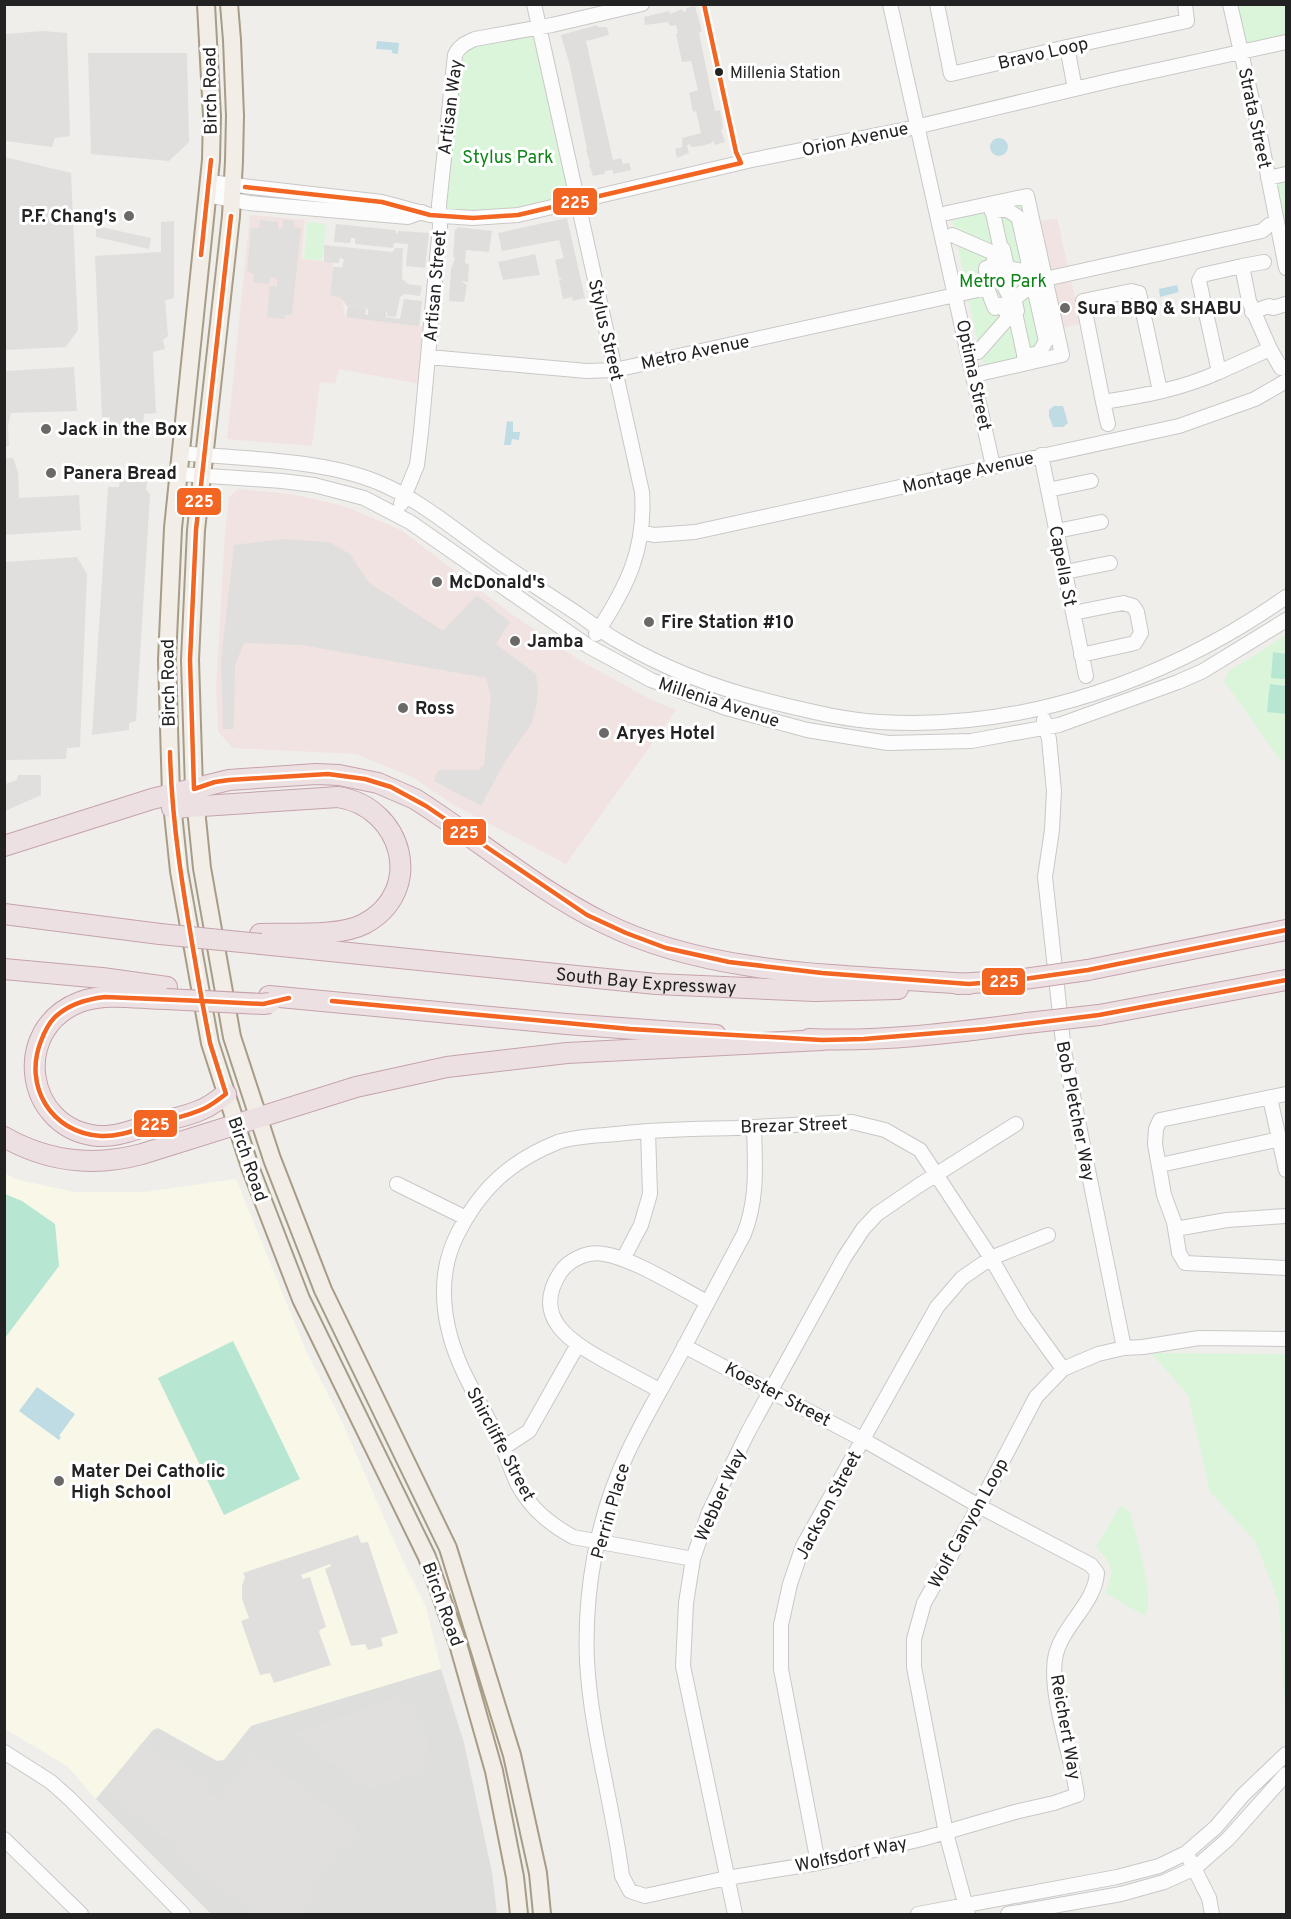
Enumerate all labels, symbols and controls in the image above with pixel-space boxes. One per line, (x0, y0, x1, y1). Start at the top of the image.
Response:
street label: Bravo Loop (996, 33, 1091, 76)
street label: Birch Road (199, 47, 224, 135)
street label: Artisan Way (434, 58, 469, 156)
place label: Millenia Station (730, 64, 840, 84)
marker: Millenia Station (713, 66, 725, 78)
street label: Strata Street (1232, 66, 1275, 171)
street label: Orion Avenue (800, 118, 911, 163)
park label: Stylus Park (462, 147, 554, 170)
line badge: 225 (552, 187, 598, 216)
text: 225 (560, 194, 590, 214)
place label: P.F. Chang's (21, 206, 117, 229)
marker: P.F. Chang's (122, 209, 136, 223)
street label: Artisan Street (420, 229, 453, 343)
park label: Metro Park (959, 271, 1047, 294)
street label: Stylus Street (582, 277, 627, 383)
place label: Sura BBQ & SHABU (1077, 298, 1242, 321)
marker: Sura BBQ & SHABU (1058, 301, 1072, 315)
street label: Optima Street (950, 318, 996, 433)
street label: Metro Avenue (639, 331, 752, 376)
place label: Jack in the Box (58, 419, 187, 442)
marker: Jack in the Box (39, 422, 53, 436)
street label: Montage Avenue (900, 447, 1036, 500)
place label: Panera Bread (63, 463, 177, 486)
marker: Panera Bread (44, 466, 58, 480)
line badge: 225 (176, 487, 222, 516)
text: 225 (184, 493, 214, 513)
street label: Capella St (1042, 524, 1081, 609)
place label: McDonald's (449, 572, 545, 595)
marker: McDonald's (430, 575, 444, 589)
place label: Fire Station #10 (661, 612, 794, 635)
marker: Fire Station #10 (642, 615, 656, 629)
place label: Jamba (527, 631, 583, 654)
marker: Jamba (508, 634, 522, 648)
street label: Birch Road (157, 639, 182, 727)
street label: Millenia Avenue (655, 673, 782, 734)
place label: Ross (415, 698, 455, 721)
marker: Ross (396, 701, 410, 715)
place label: Aryes Hotel (616, 723, 715, 746)
marker: Aryes Hotel (597, 726, 611, 740)
line badge: 225 (442, 818, 487, 846)
text: 225 (449, 824, 479, 844)
street label: South Bay Expressway (554, 964, 737, 1001)
line badge: 225 (981, 967, 1026, 996)
text: 225 (989, 973, 1019, 993)
street label: Bob Pletcher Way (1050, 1039, 1099, 1183)
line badge: 225 (133, 1109, 178, 1138)
street label: Brezar Street (740, 1113, 848, 1140)
street label: Birch Road (221, 1114, 272, 1205)
text: 225 (140, 1116, 170, 1136)
street label: Koester Street (720, 1358, 834, 1433)
street label: Shircliffe Street (460, 1384, 539, 1506)
street label: Webber Way (691, 1446, 752, 1546)
street label: Jackson Street (791, 1447, 868, 1564)
street label: Wolf Canyon Loop (924, 1455, 1015, 1593)
place label: Mater Dei Catholic High School (71, 1461, 226, 1505)
street label: Perrin Place (587, 1461, 636, 1562)
marker: Mater Dei Catholic High School (52, 1474, 66, 1488)
street label: Birch Road (416, 1559, 467, 1650)
street label: Reichert Way (1044, 1673, 1085, 1782)
street label: Wolfsdorf Way (793, 1832, 909, 1879)

